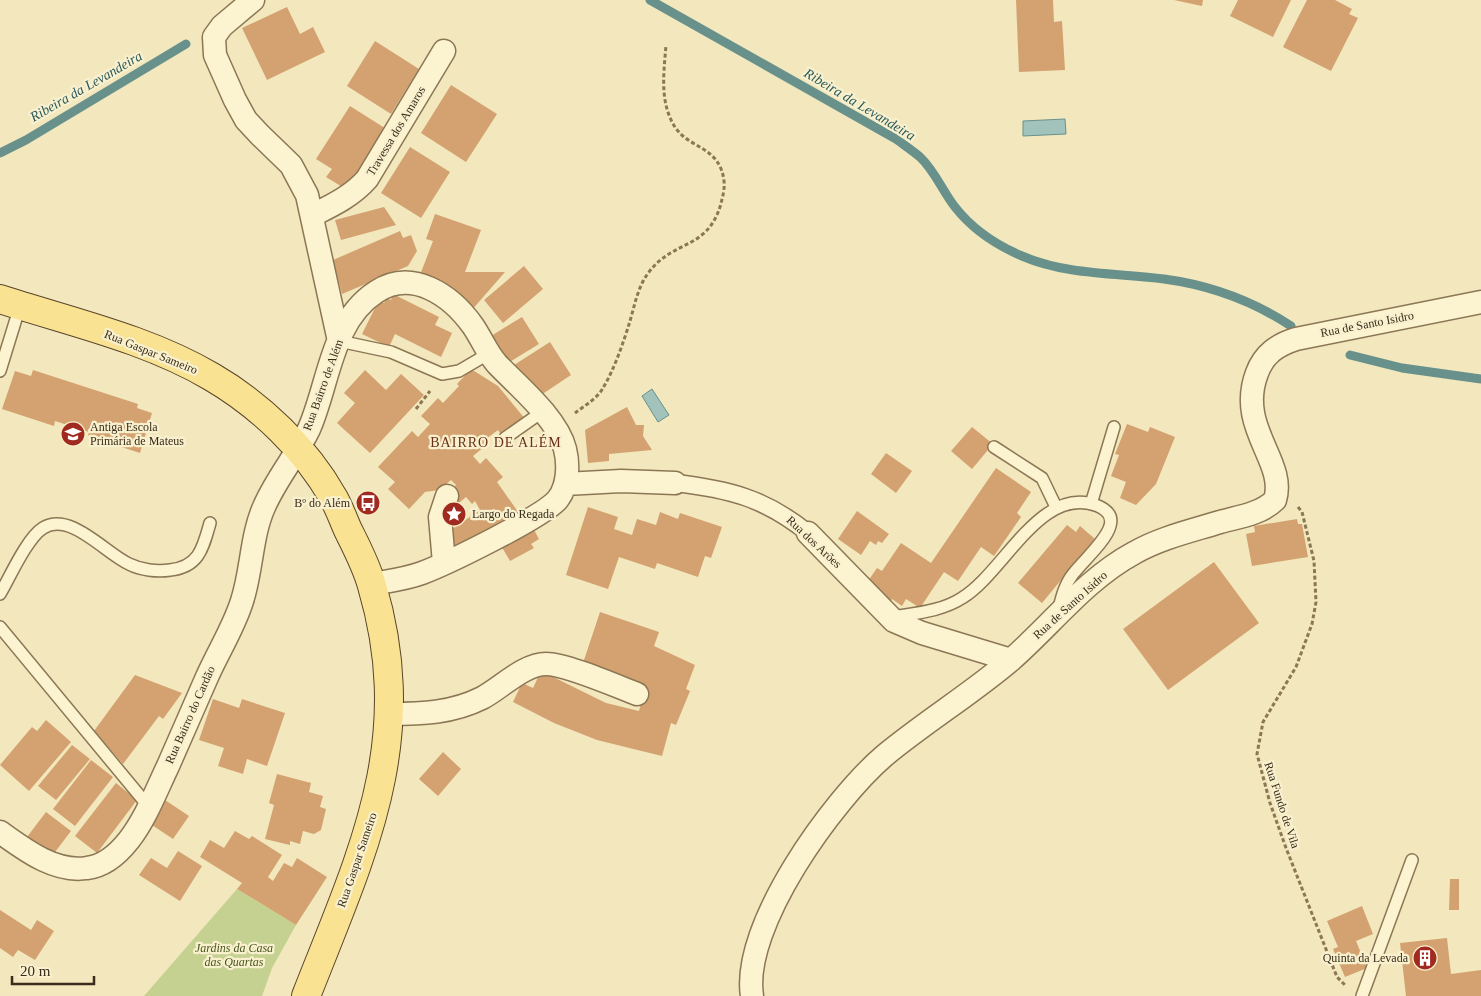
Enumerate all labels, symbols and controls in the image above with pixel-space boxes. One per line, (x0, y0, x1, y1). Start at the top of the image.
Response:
water label: Ribeira da Levandeira (27, 48, 145, 125)
water label: Ribeira da Levandeira (801, 65, 918, 144)
street label: Travessa dos Amaros (364, 83, 428, 178)
street label: Rua de Santo Isidro (1319, 308, 1415, 340)
street label: Rua Gaspar Sameiro (102, 327, 200, 377)
street label: Rua Bairro de Além (300, 337, 346, 433)
place label: Antiga Escola Primária de Mateus (90, 420, 184, 448)
school or university icon: Antiga Escola Primária de Mateus (60, 421, 86, 447)
district label: BAIRRO DE ALÉM (430, 434, 562, 450)
bus stop icon: Bº do Além (355, 490, 381, 516)
place label: Bº do Além (294, 496, 351, 510)
place icon: Largo do Regada (441, 501, 467, 527)
place label: Largo do Regada (472, 507, 555, 521)
street label: Rua dos Arões (784, 513, 845, 571)
street label: Rua de Santo Isidro (1030, 568, 1110, 642)
street label: Rua Bairro do Cardão (162, 664, 218, 766)
street label: Rua Fundo de Vila (1261, 760, 1303, 851)
street label: Rua Gaspar Sameiro (334, 811, 380, 909)
park label: Jardins da Casa das Quartas (195, 941, 273, 969)
building icon: Quinta da Levada (1412, 945, 1438, 971)
place label: Quinta da Levada (1323, 951, 1409, 965)
scale bar (12, 954, 95, 986)
text: 20 m (20, 963, 51, 979)

